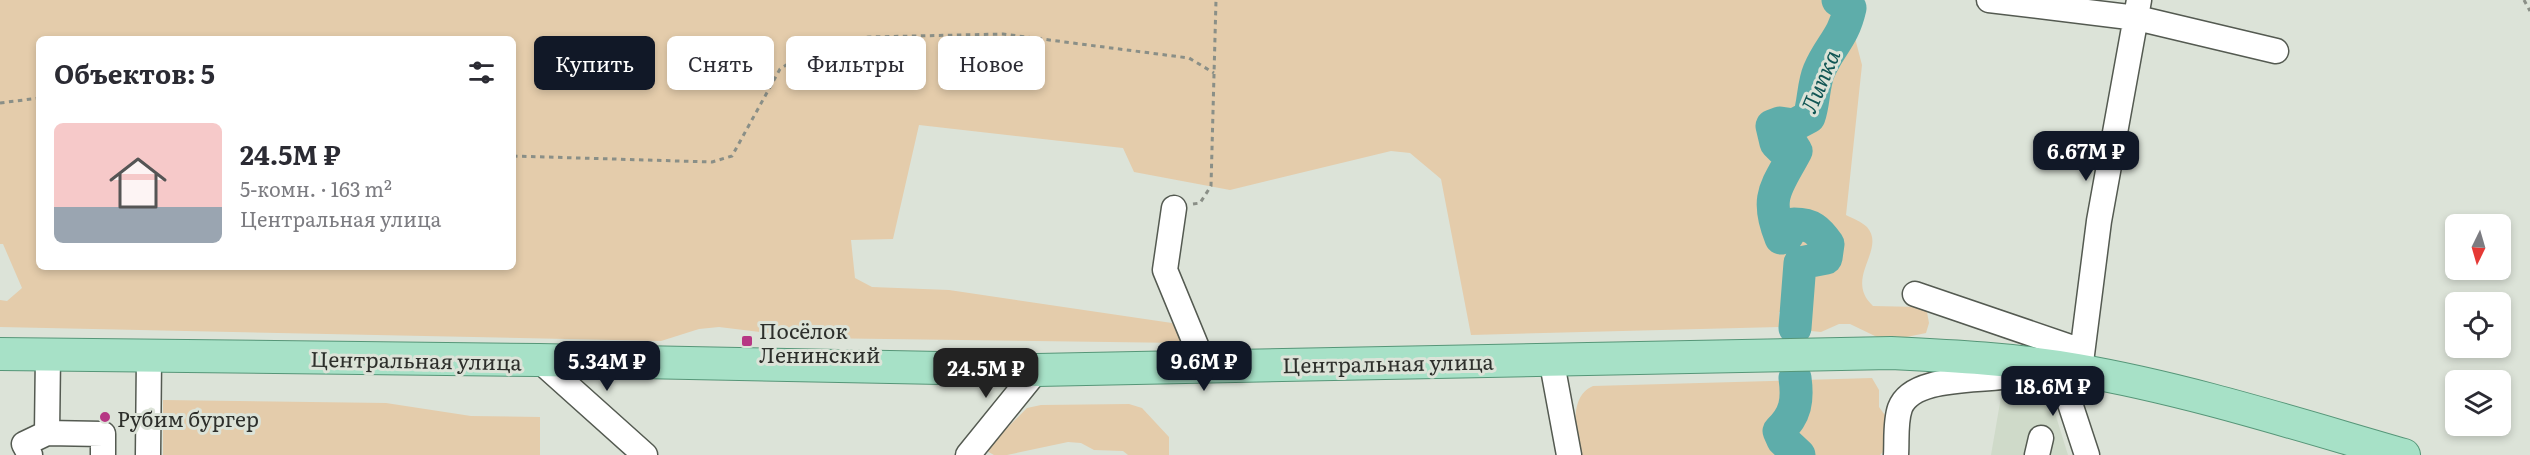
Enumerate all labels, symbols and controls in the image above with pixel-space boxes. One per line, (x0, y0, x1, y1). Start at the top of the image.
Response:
chip: Купить (534, 36, 655, 90)
chip: Снять (667, 36, 774, 90)
chip: Фильтры (786, 36, 926, 90)
chip: Новое (938, 36, 1045, 90)
water label: Липка (1791, 44, 1847, 118)
text: Объектов: 5 (54, 53, 215, 92)
icon: filters (465, 56, 498, 89)
pin: 6.67M ₽ (2031, 131, 2141, 182)
text: 24.5M ₽ (240, 134, 341, 173)
text: 6.67M ₽ (2047, 135, 2125, 165)
icon: home (102, 147, 174, 219)
text: 5-комн. · 163 m² (240, 173, 392, 203)
text: Центральная улица (240, 203, 441, 233)
north arrow (2445, 214, 2511, 280)
map controls (2445, 214, 2511, 436)
button: locate (2445, 292, 2511, 358)
place label: Посёлок Ленинский (759, 314, 880, 369)
marker: Посёлок Ленинский (740, 334, 754, 348)
pin: 5.34M ₽ (552, 341, 662, 392)
pin: 9.6M ₽ (1155, 341, 1253, 392)
street label: Центральная улица (310, 342, 523, 376)
text: 5.34M ₽ (568, 345, 646, 375)
text: 9.6M ₽ (1171, 345, 1237, 375)
street label: Центральная улица (1282, 345, 1495, 379)
pin: 24.5M ₽ (931, 348, 1041, 399)
text: 24.5M ₽ (947, 352, 1025, 382)
pin: 18.6M ₽ (1998, 366, 2108, 417)
text: 18.6M ₽ (2015, 370, 2091, 400)
button: layers (2445, 370, 2511, 436)
place label: Рубим бургер (117, 402, 259, 433)
marker: Рубим бургер (98, 410, 112, 424)

